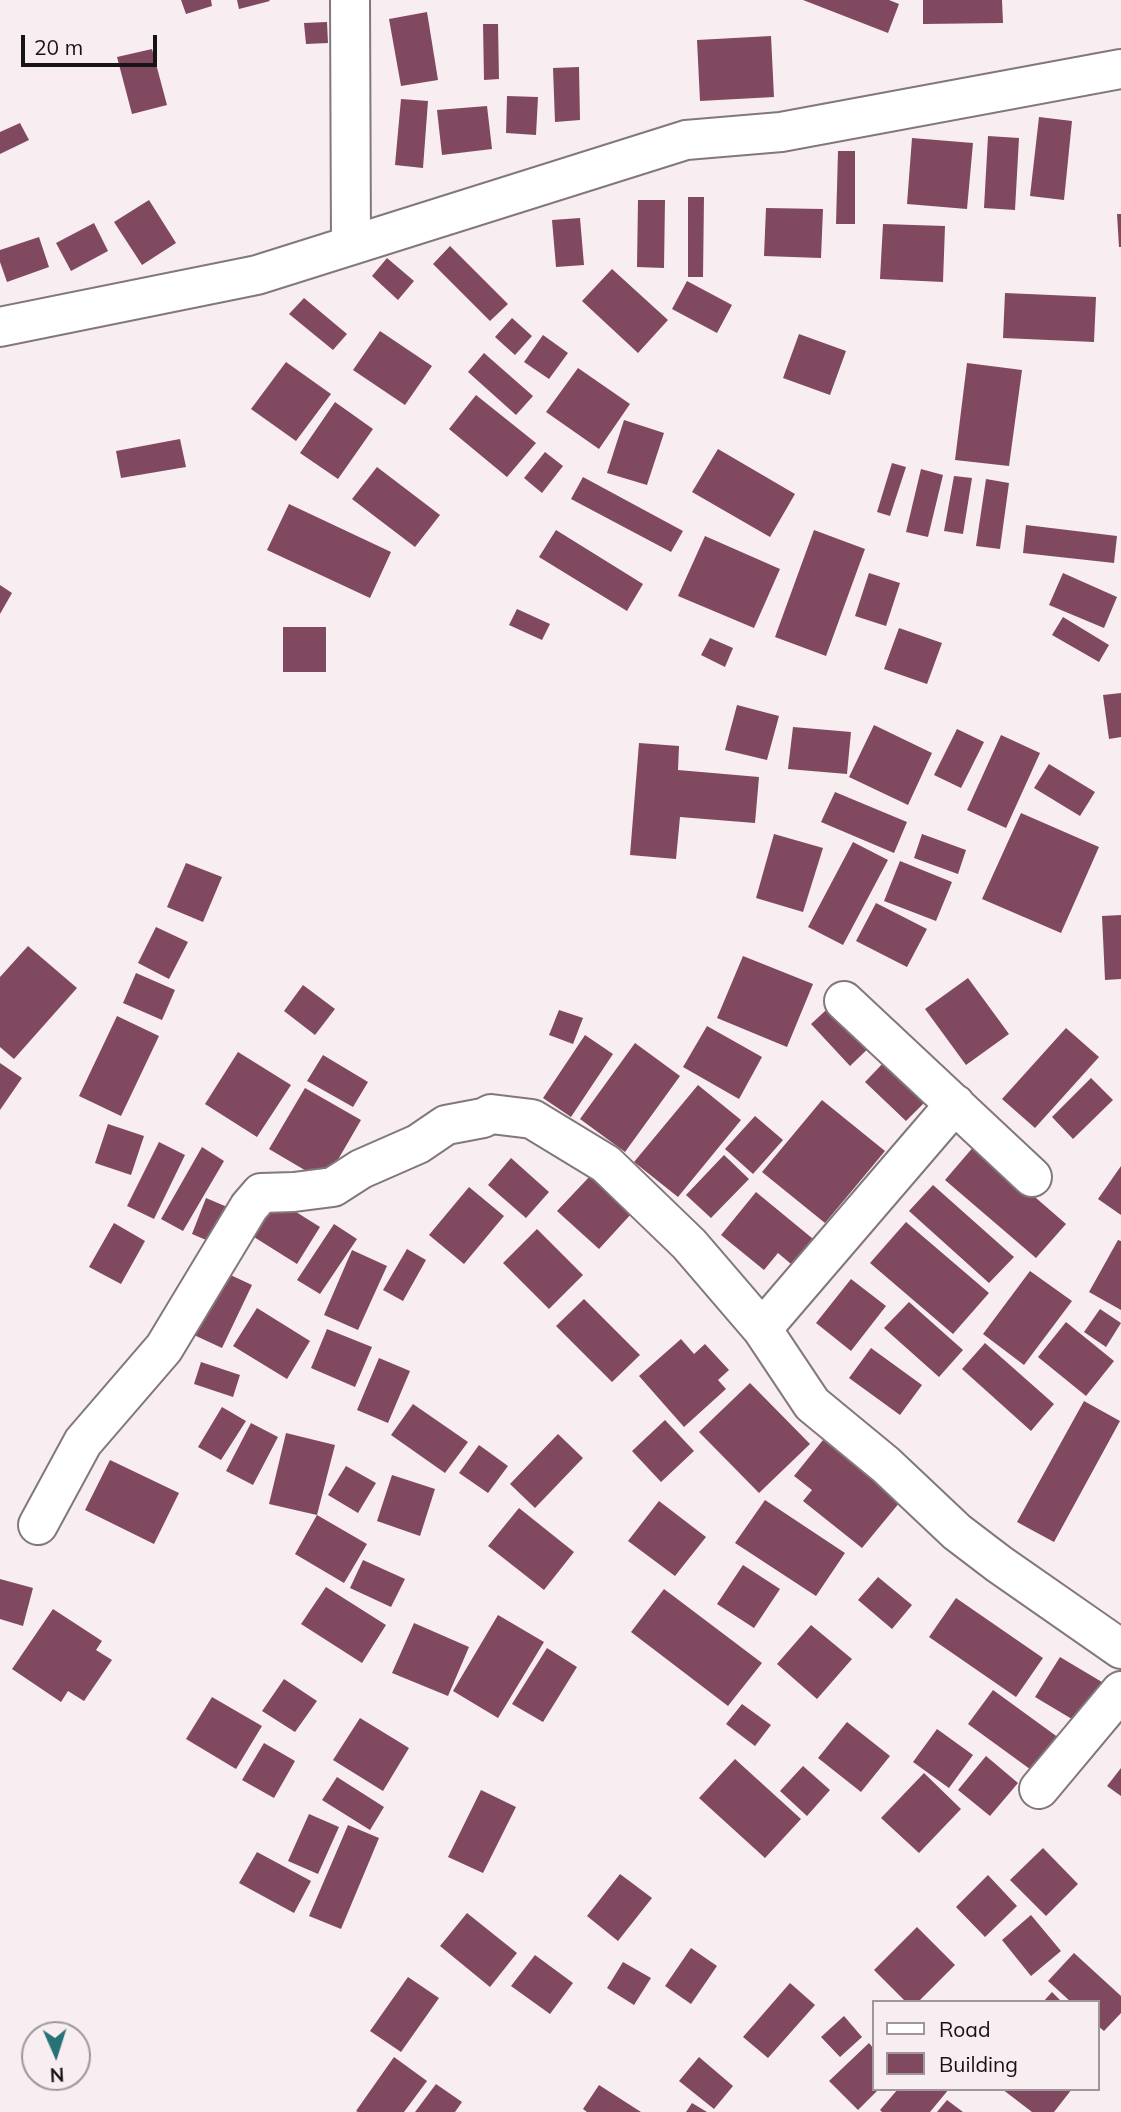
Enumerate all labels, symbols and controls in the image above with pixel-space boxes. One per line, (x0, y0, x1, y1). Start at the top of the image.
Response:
scale bar (24, 21, 161, 65)
text: 20 m (34, 34, 83, 60)
legend (872, 2000, 1100, 2091)
text: Road (939, 2016, 990, 2042)
north arrow (21, 2021, 91, 2091)
text: Building (939, 2051, 1018, 2077)
text: N (49, 2063, 65, 2087)

